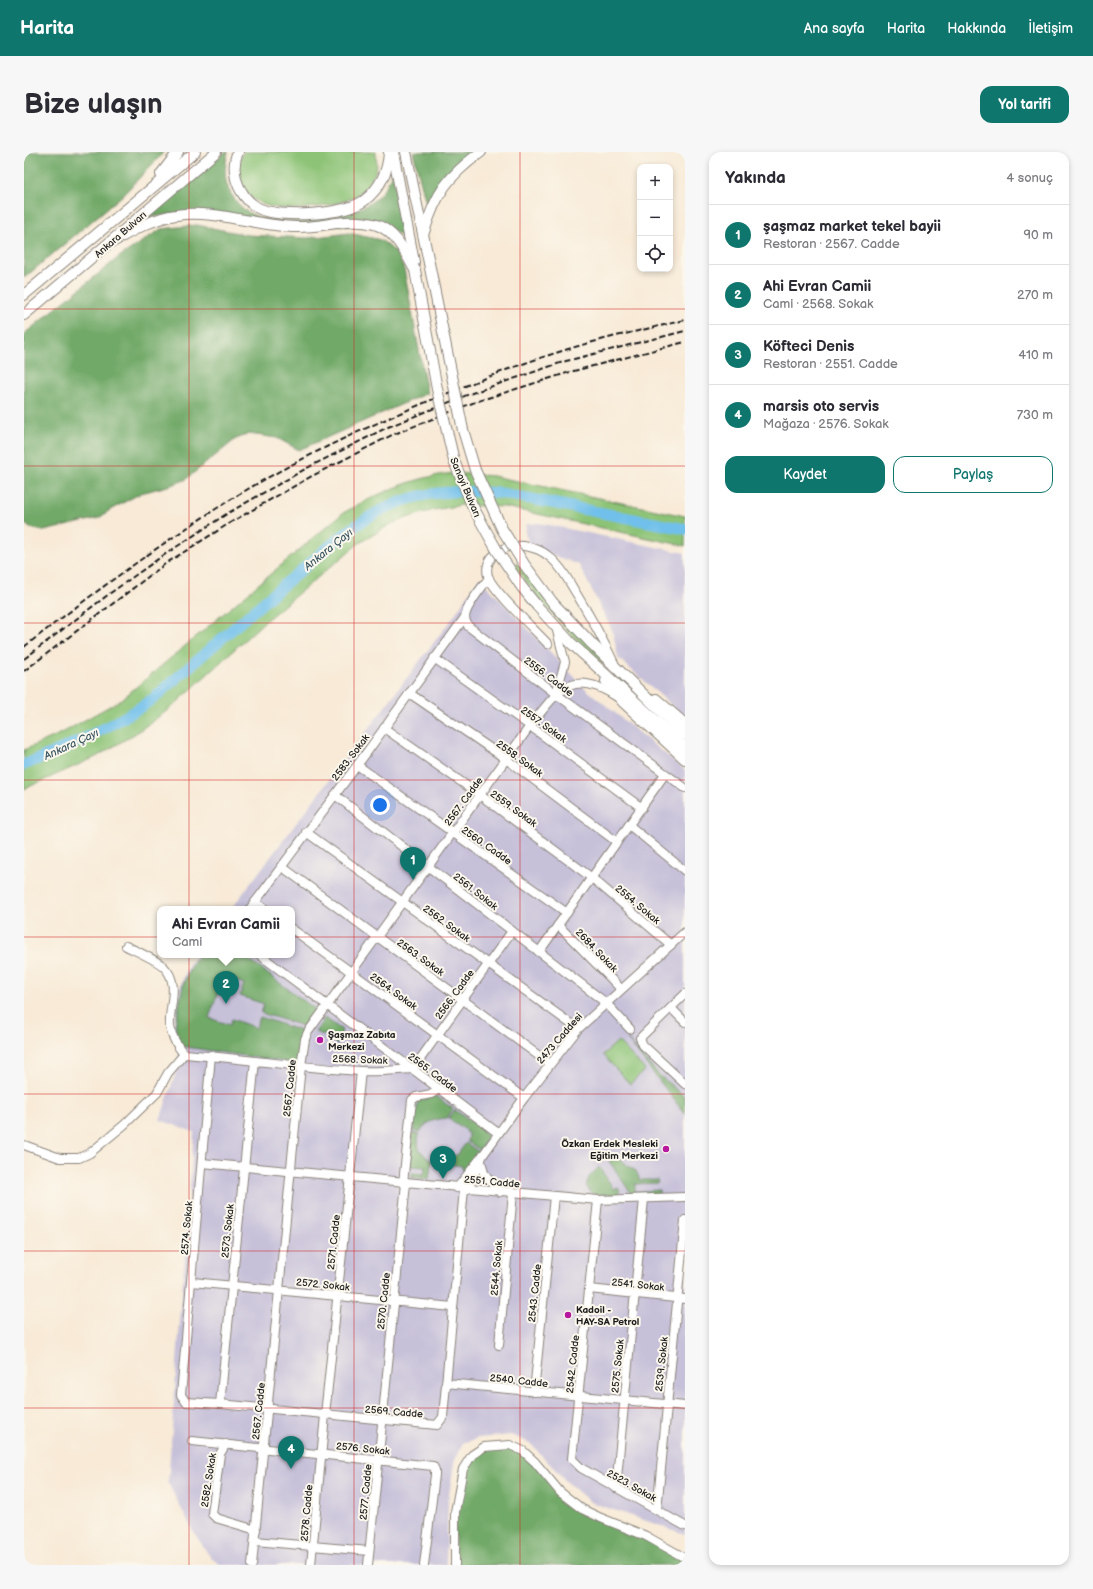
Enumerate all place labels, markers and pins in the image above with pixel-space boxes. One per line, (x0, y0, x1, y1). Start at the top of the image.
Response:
pin: 1 (400, 847, 426, 880)
pin: 2 (213, 971, 239, 1004)
place label: Şaşmaz Zabıta Merkezi (328, 1029, 396, 1053)
marker: Şaşmaz Zabıta Merkezi (315, 1035, 325, 1045)
place label: Özkan Erdek Mesleki Eğitim Merkezi (562, 1138, 659, 1162)
marker: Özkan Erdek Mesleki Eğitim Merkezi (661, 1144, 671, 1154)
pin: 3 (430, 1146, 456, 1179)
place label: Kadoil - HAY-SA Petrol (576, 1304, 639, 1328)
marker: Kadoil - HAY-SA Petrol (563, 1310, 573, 1320)
pin: 4 (278, 1436, 304, 1469)

